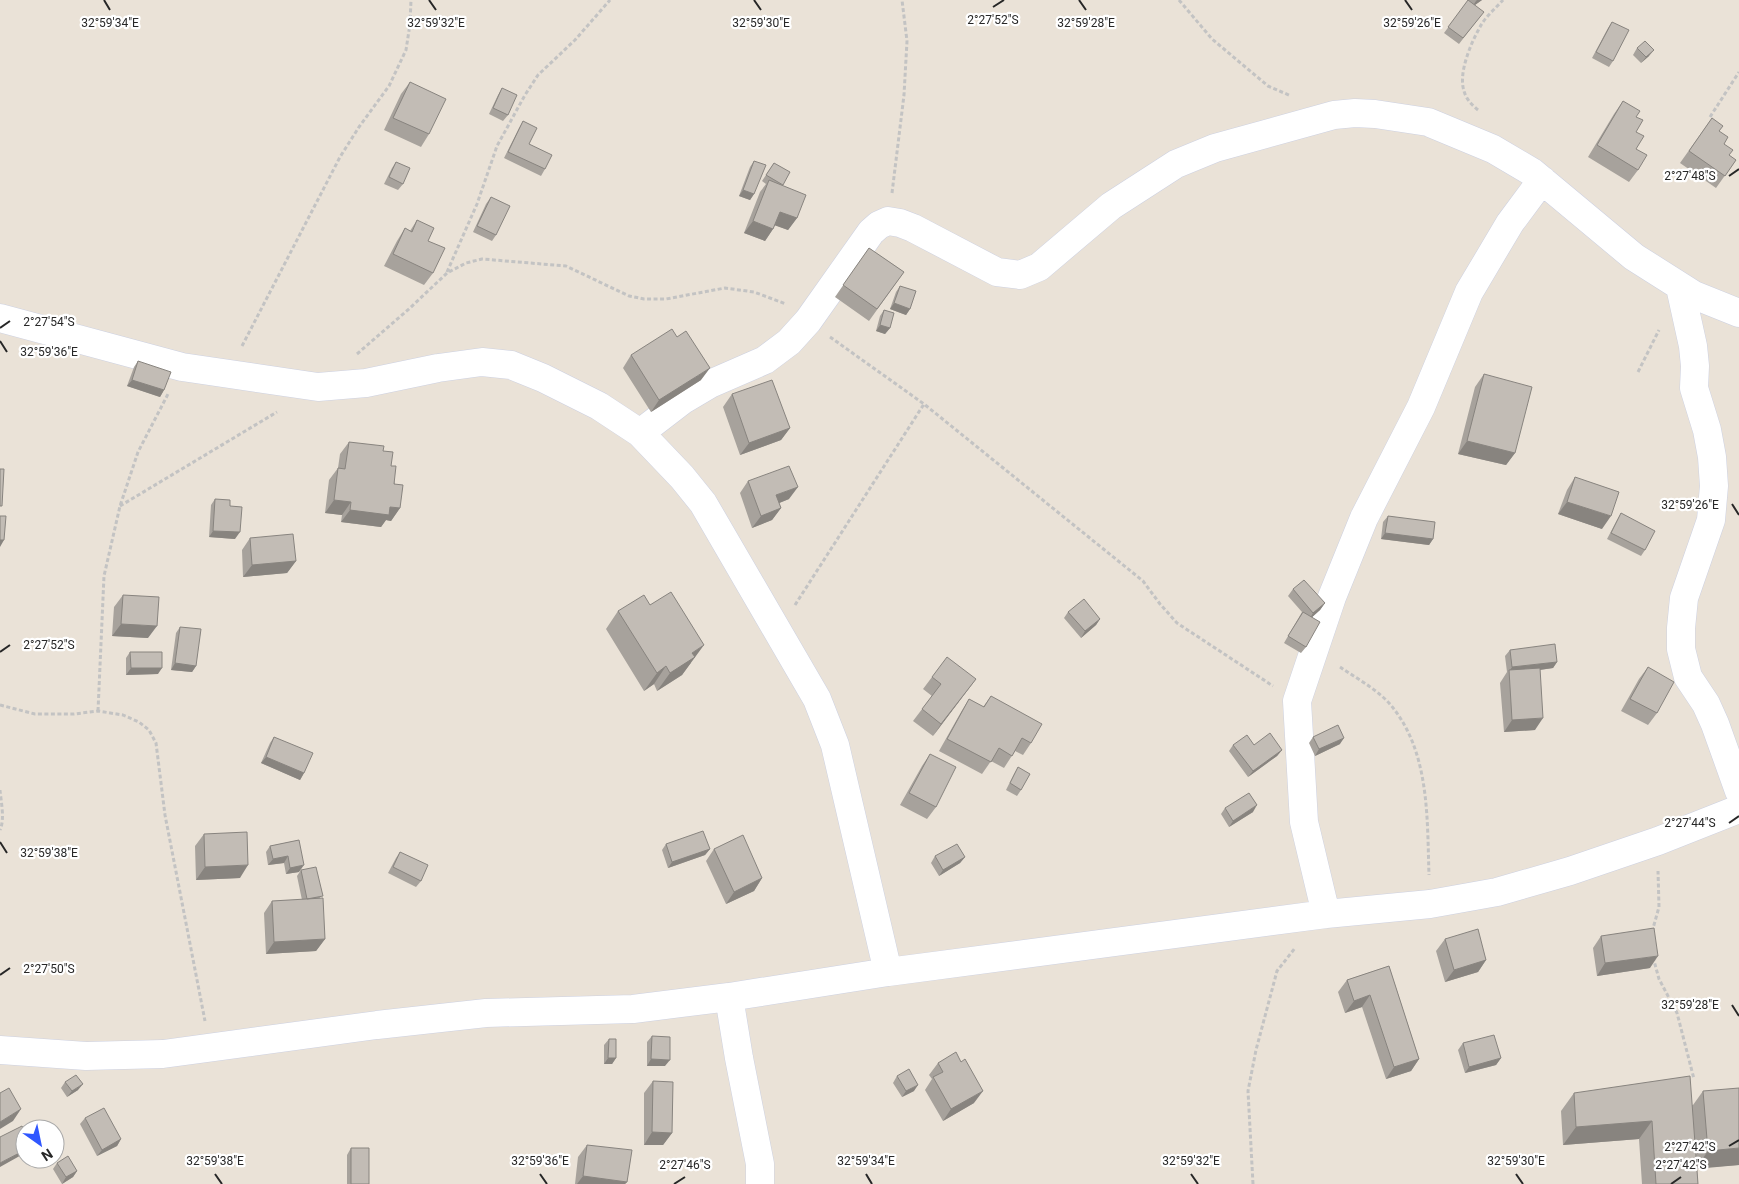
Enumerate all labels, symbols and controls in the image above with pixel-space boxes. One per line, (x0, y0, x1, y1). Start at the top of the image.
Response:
text: 2°27'52"S (967, 13, 1019, 27)
text: 32°59'34"E (81, 16, 139, 30)
text: 32°59'32"E (407, 16, 465, 30)
text: 32°59'30"E (732, 16, 790, 30)
text: 32°59'28"E (1057, 16, 1115, 30)
text: 32°59'26"E (1383, 16, 1441, 30)
text: 2°27'48"S (1664, 169, 1716, 183)
text: 2°27'54"S (23, 315, 75, 329)
text: 32°59'36"E (20, 345, 78, 359)
text: 32°59'26"E (1661, 498, 1719, 512)
text: 2°27'52"S (23, 638, 75, 652)
text: 2°27'44"S (1664, 816, 1716, 830)
text: 32°59'38"E (20, 846, 78, 860)
text: 2°27'50"S (23, 962, 75, 976)
text: 32°59'28"E (1661, 998, 1719, 1012)
north arrow (15, 1119, 65, 1169)
text: 2°27'42"S (1664, 1140, 1716, 1154)
text: N (39, 1145, 56, 1164)
text: 32°59'38"E (186, 1154, 244, 1168)
text: 32°59'36"E (511, 1154, 569, 1168)
text: 32°59'34"E (837, 1154, 895, 1168)
text: 32°59'32"E (1162, 1154, 1220, 1168)
text: 32°59'30"E (1487, 1154, 1545, 1168)
text: 2°27'46"S (659, 1158, 711, 1172)
text: 2°27'42"S (1655, 1158, 1707, 1172)

